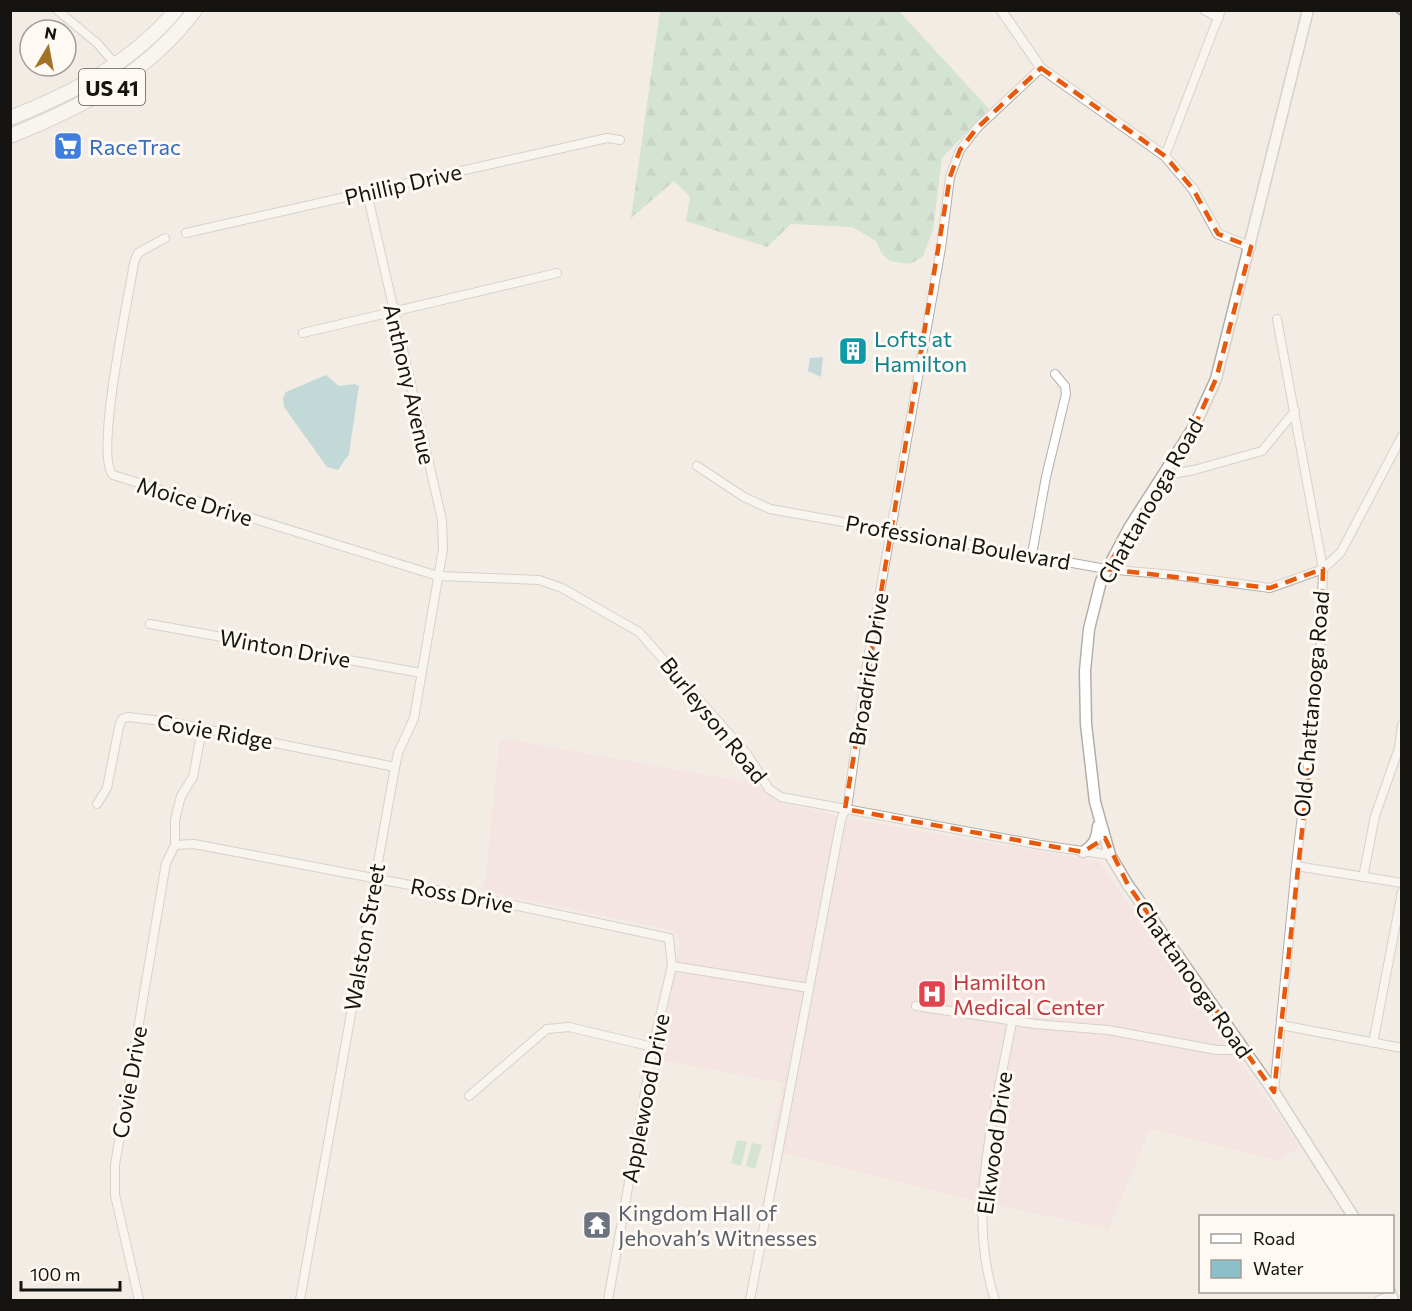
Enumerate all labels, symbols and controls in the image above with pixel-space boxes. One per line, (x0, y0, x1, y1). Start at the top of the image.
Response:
north arrow (18, 18, 78, 78)
text: N (43, 22, 58, 43)
road number: US 41 (79, 69, 145, 105)
supermarket icon: RaceTrac (52, 130, 84, 162)
place label: RaceTrac (89, 133, 181, 160)
street label: Phillip Drive (342, 157, 464, 211)
street label: Anthony Avenue (378, 301, 442, 467)
place label: Lofts at Hamilton (874, 325, 967, 377)
building icon: Lofts at Hamilton (837, 335, 869, 367)
street label: Chattanooga Road (1092, 413, 1208, 589)
street label: Moice Drive (134, 471, 256, 531)
street label: Professional Boulevard (843, 509, 1073, 575)
street label: Old Chattanooga Road (1288, 590, 1334, 818)
street label: Broadrick Drive (843, 591, 893, 747)
street label: Winton Drive (217, 623, 353, 673)
street label: Burleyson Road (655, 651, 773, 789)
street label: Covie Ridge (155, 708, 275, 754)
street label: Walston Street (338, 861, 390, 1013)
street label: Ross Drive (408, 872, 516, 918)
street label: Chattanooga Road (1129, 895, 1259, 1063)
place label: Hamilton Medical Center (953, 968, 1105, 1020)
hospital icon: Hamilton Medical Center (916, 978, 948, 1010)
street label: Applewood Drive (615, 1011, 675, 1185)
street label: Covie Drive (106, 1024, 152, 1140)
street label: Elkwood Drive (971, 1070, 1017, 1216)
place label: Kingdom Hall of Jehovah’s Witnesses (618, 1199, 817, 1251)
temple icon: Kingdom Hall of Jehovah’s Witnesses (581, 1209, 613, 1241)
legend (1199, 1215, 1394, 1293)
text: Road (1253, 1227, 1295, 1249)
scale bar (21, 1254, 120, 1292)
text: Water (1253, 1257, 1304, 1279)
text: 100 m (30, 1263, 80, 1285)

